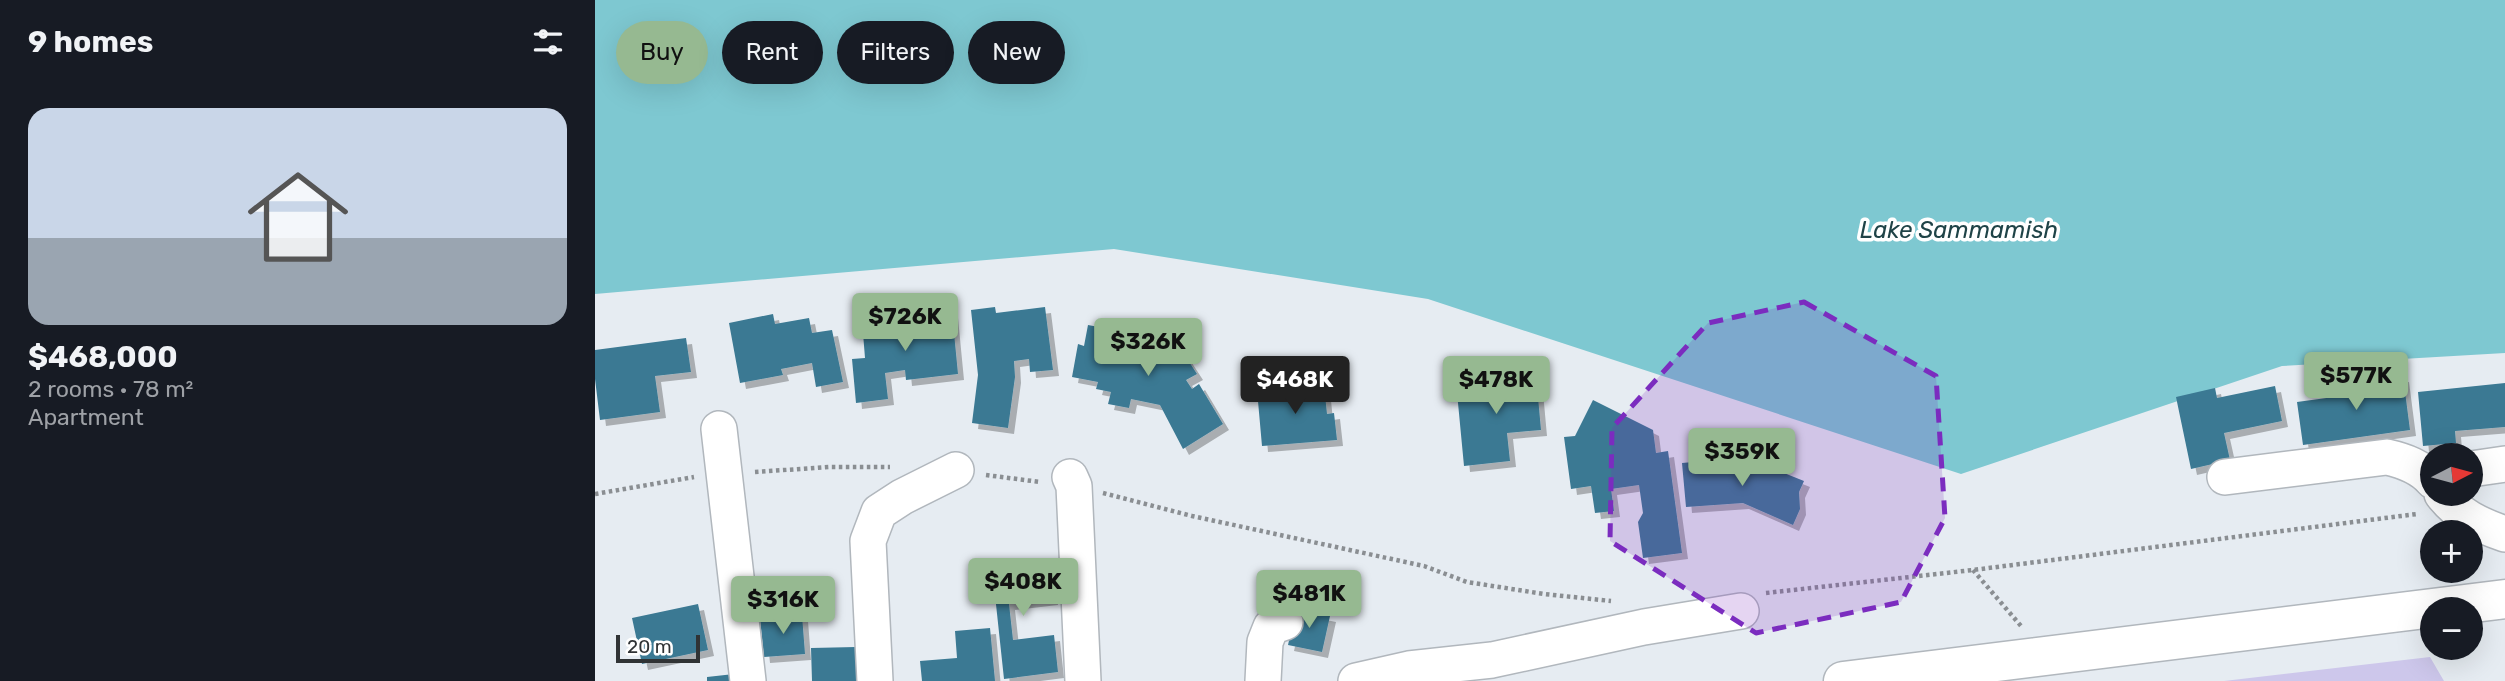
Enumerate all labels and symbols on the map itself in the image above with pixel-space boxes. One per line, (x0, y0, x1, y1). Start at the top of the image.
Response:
water label: Lake Sammamish (1860, 216, 2058, 244)
pin: $726K (856, 294, 954, 353)
pin: $326K (1099, 318, 1197, 378)
pin: $577K (2307, 352, 2405, 412)
pin: $468K (1246, 356, 1344, 416)
pin: $478K (1447, 356, 1545, 416)
pin: $359K (1693, 428, 1791, 488)
north arrow (2420, 443, 2483, 506)
pin: $408K (974, 558, 1072, 618)
pin: $481K (1260, 570, 1358, 630)
pin: $316K (734, 576, 832, 636)
scale bar (616, 632, 700, 664)

